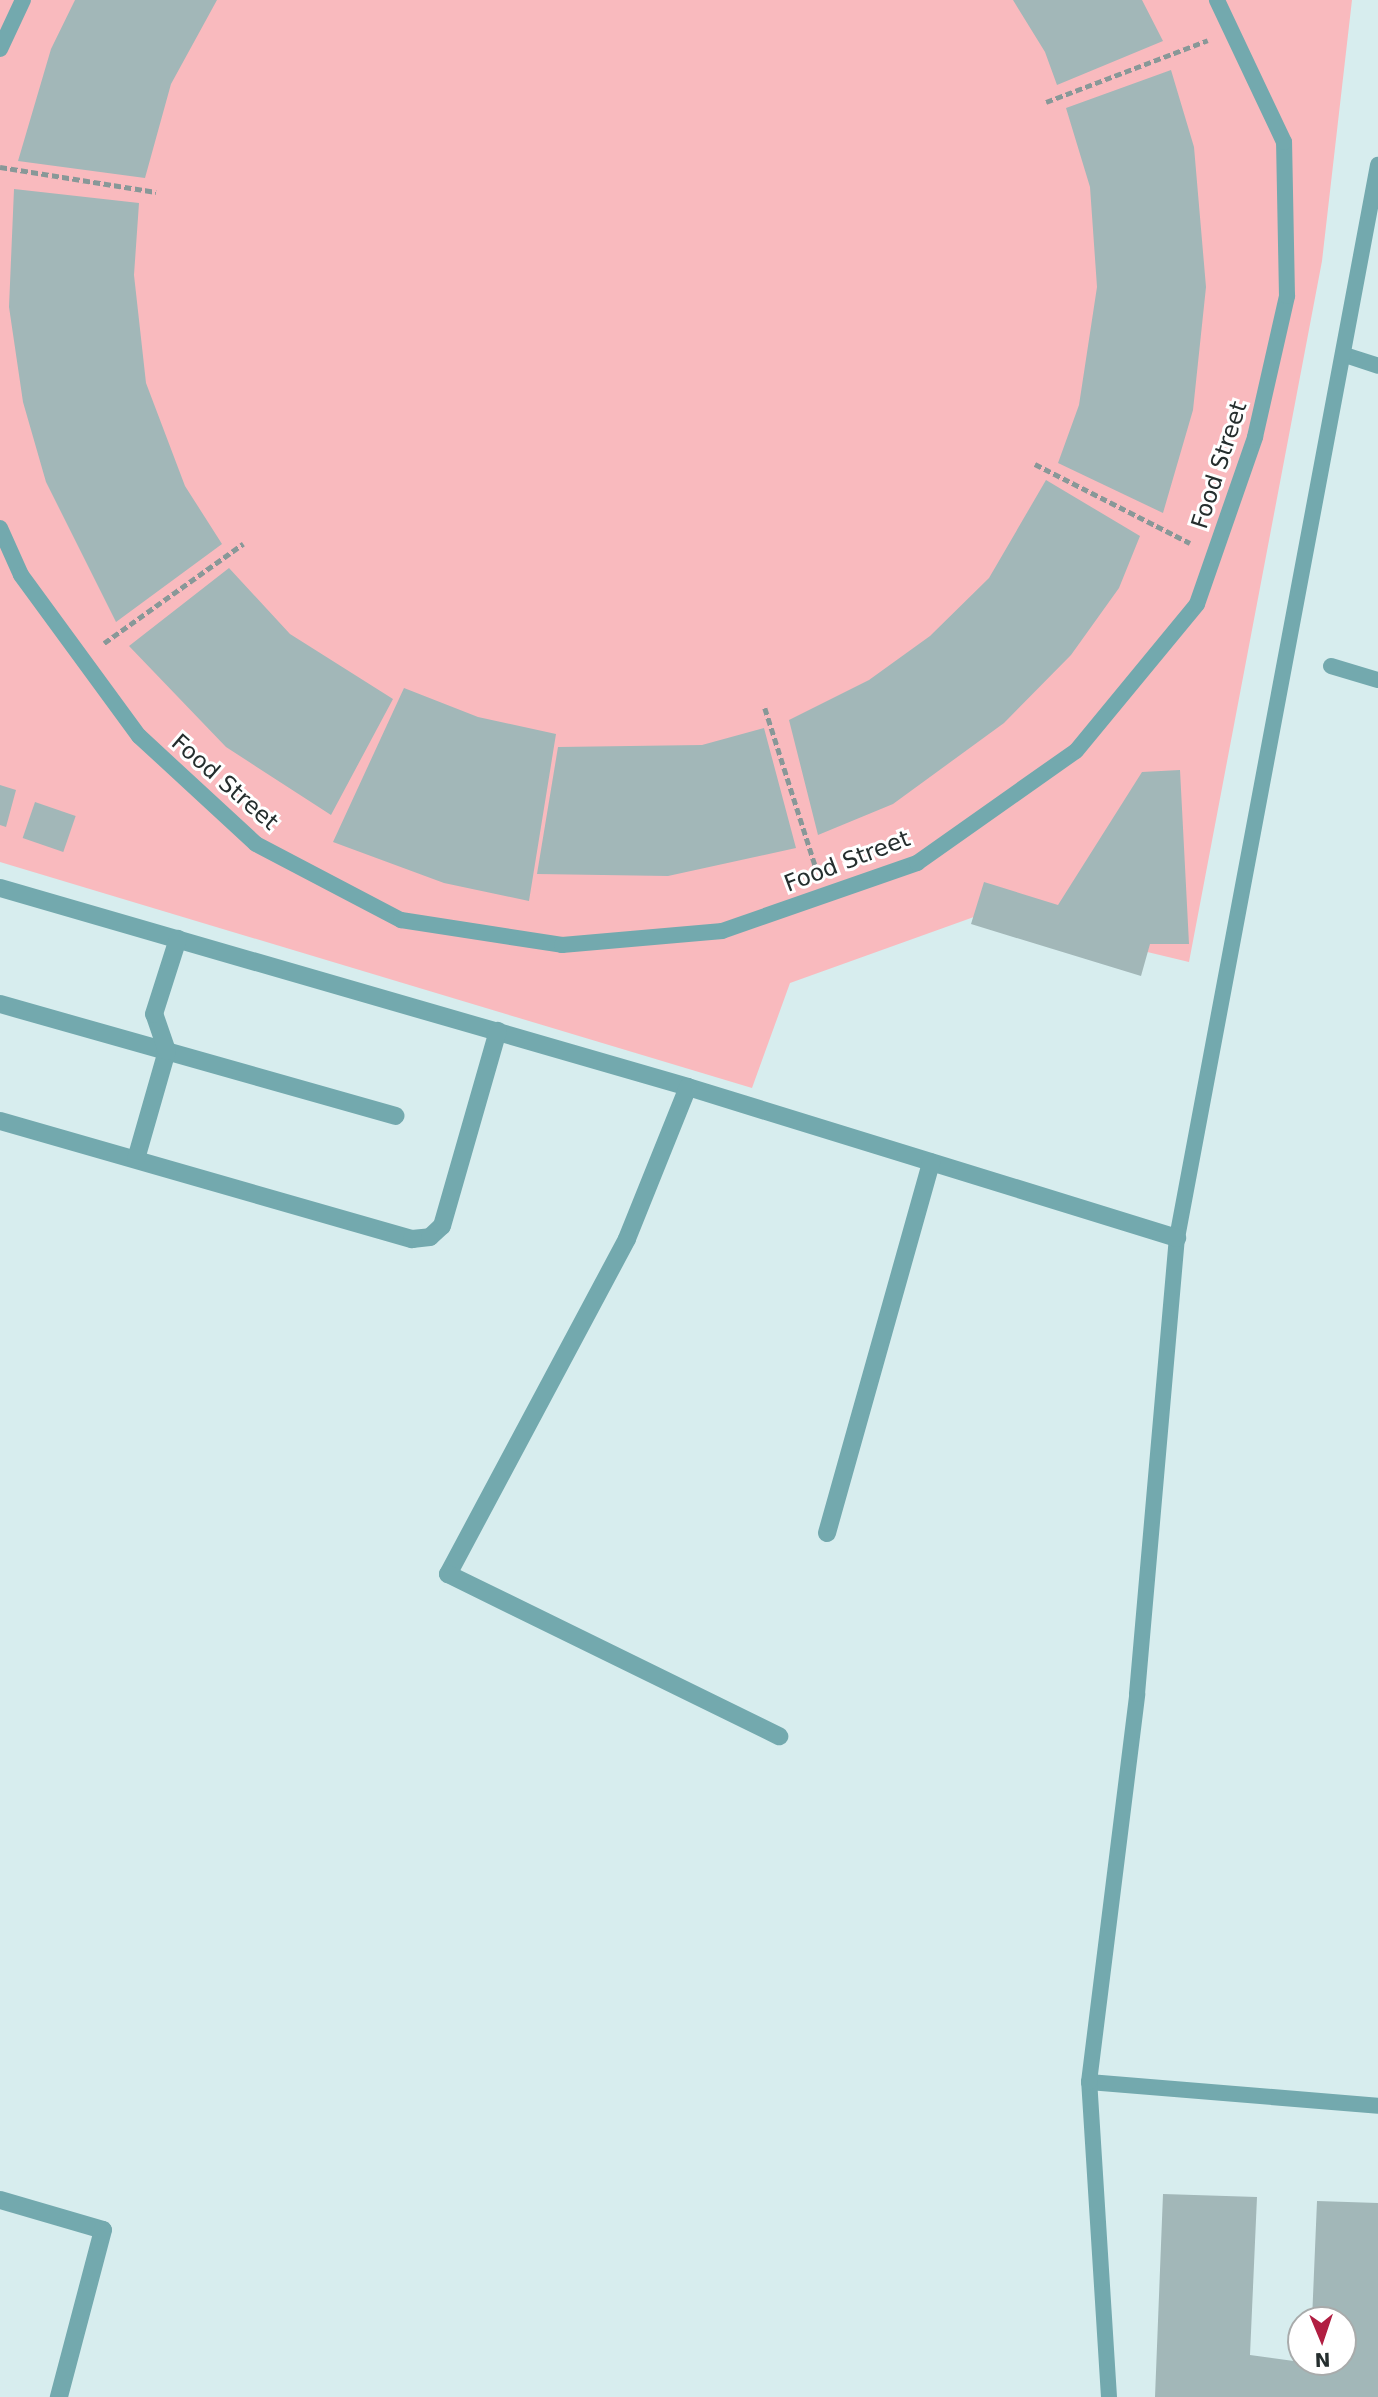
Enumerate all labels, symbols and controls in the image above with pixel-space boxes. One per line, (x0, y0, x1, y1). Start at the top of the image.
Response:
street label: Food Street (1185, 398, 1253, 532)
street label: Food Street (166, 728, 284, 836)
street label: Food Street (780, 824, 914, 898)
north arrow (1287, 2306, 1357, 2376)
text: N (1314, 2349, 1331, 2371)

